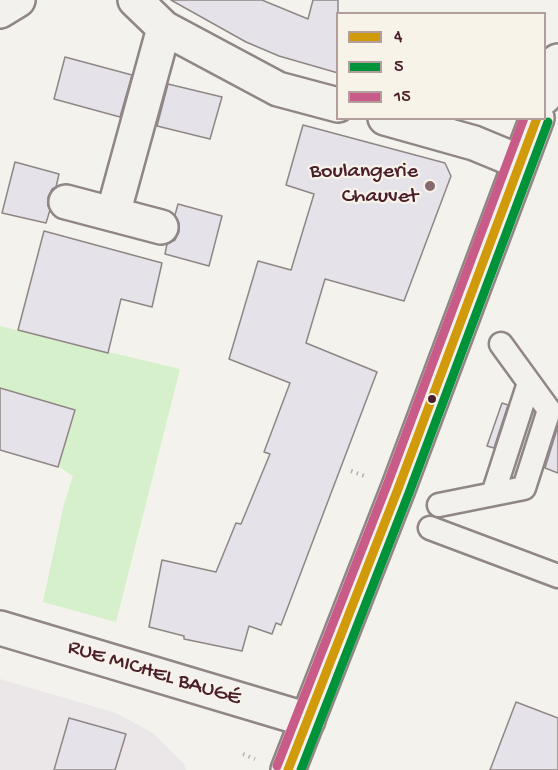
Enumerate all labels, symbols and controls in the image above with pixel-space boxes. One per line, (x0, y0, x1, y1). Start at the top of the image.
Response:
legend (336, 12, 546, 120)
text: 4 (394, 27, 403, 48)
text: 5 (394, 57, 403, 78)
text: 15 (394, 87, 411, 108)
place label: Boulangerie Chauvet (310, 160, 418, 212)
marker: Boulangerie Chauvet (423, 179, 437, 193)
unlabelled marker (426, 393, 438, 405)
street label: RUE MICHEL BAUGÉ (64, 635, 244, 713)

